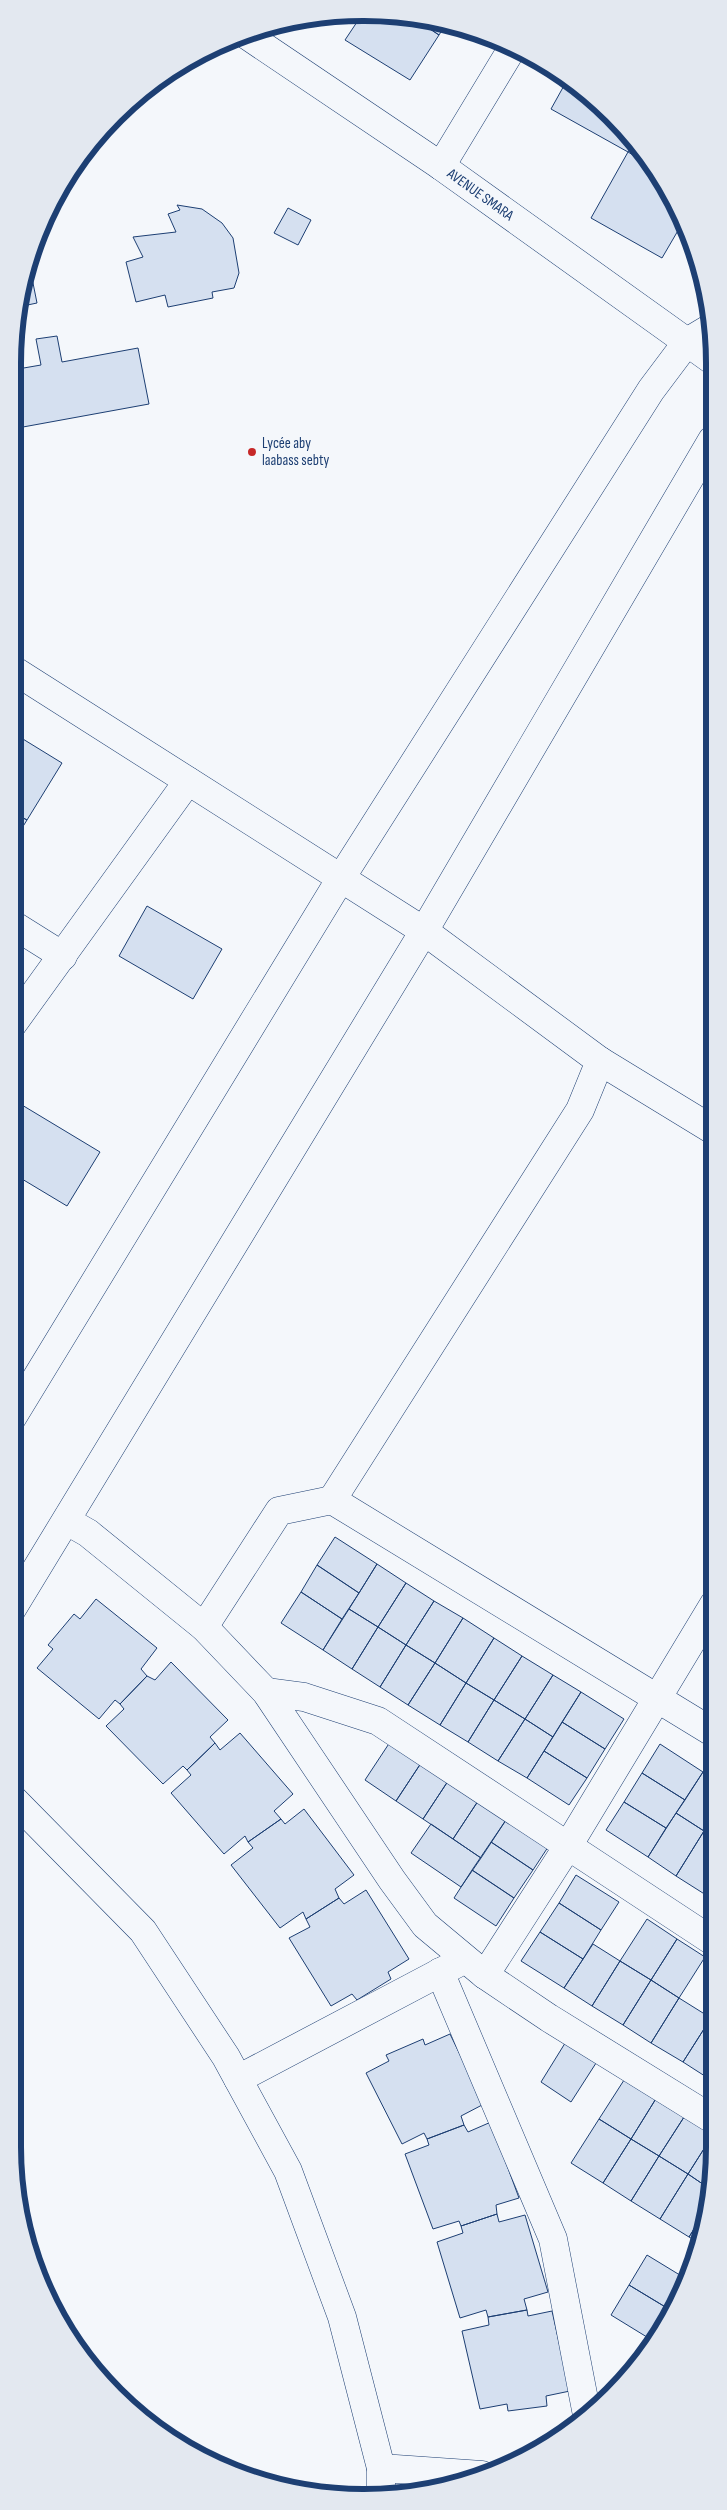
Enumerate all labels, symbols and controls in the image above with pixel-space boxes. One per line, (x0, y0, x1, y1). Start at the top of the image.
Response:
street label: AVENUE SMARA (443, 163, 518, 225)
place label: Lycée aby laabass sebty (262, 434, 330, 470)
marker: Lycée aby laabass sebty (246, 446, 258, 458)

